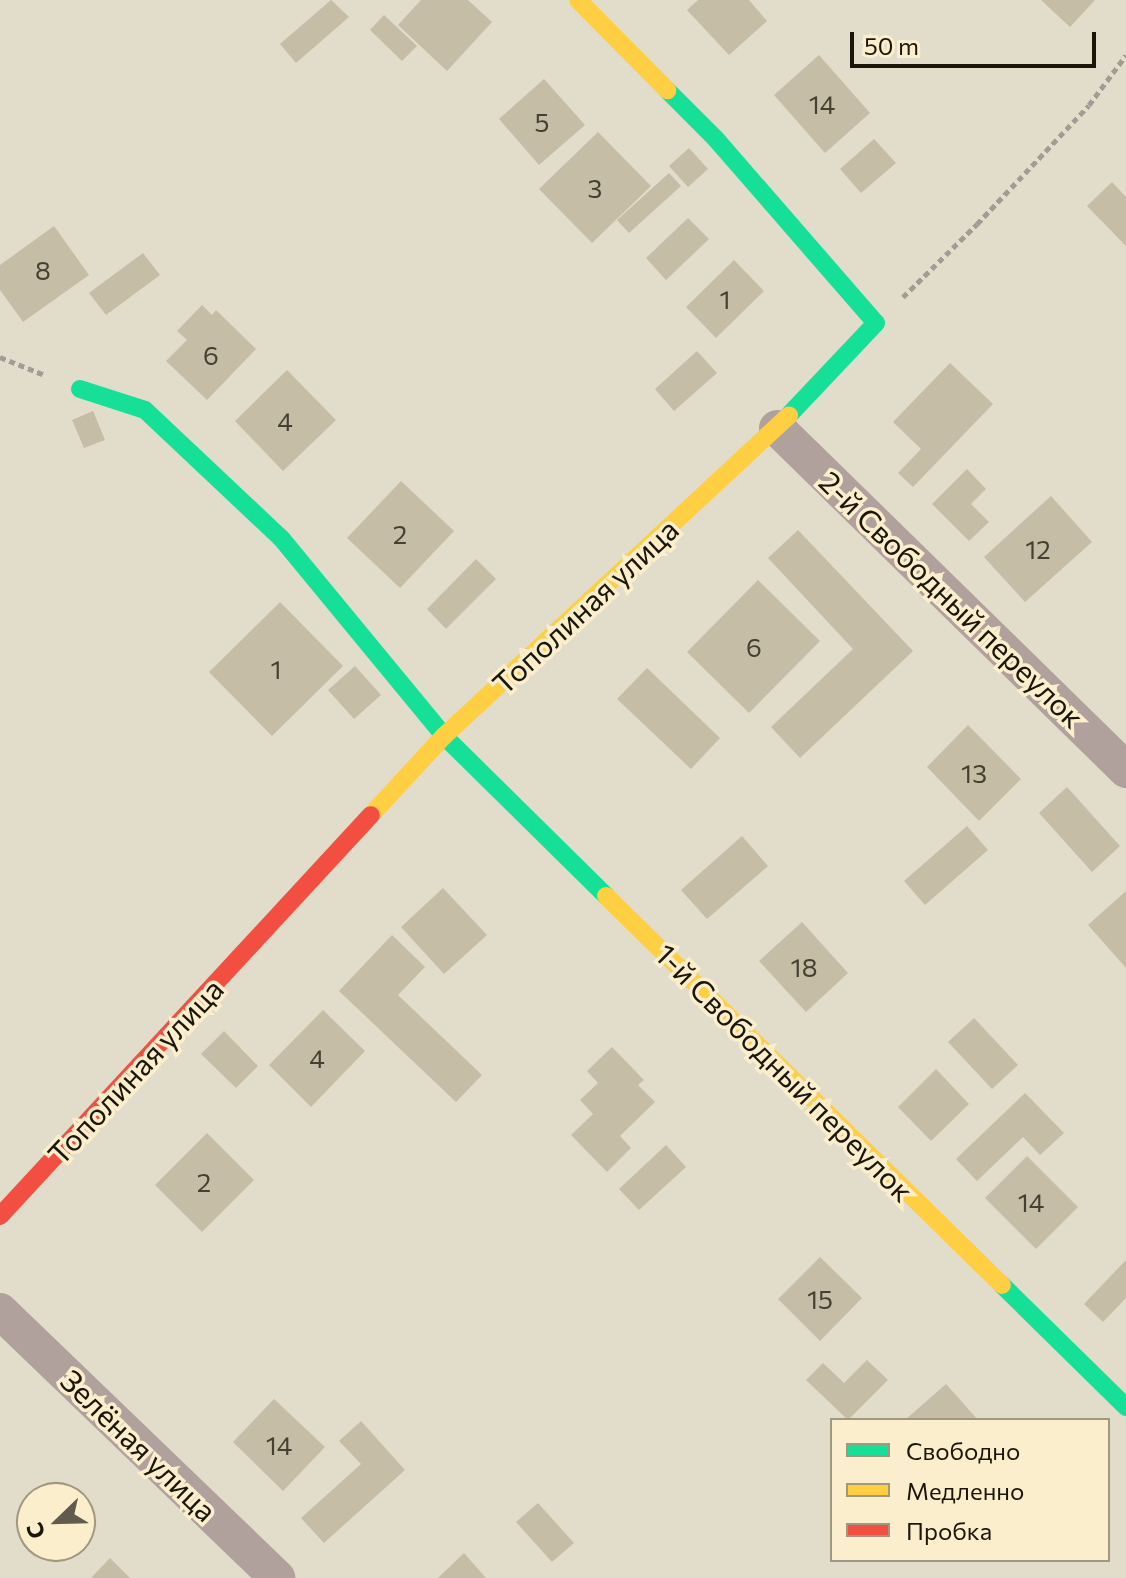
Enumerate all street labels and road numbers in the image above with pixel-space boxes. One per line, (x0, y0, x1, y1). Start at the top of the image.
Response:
street label: 2-й Свободный переулок (812, 463, 1092, 735)
street label: Тополиная улица (485, 511, 685, 701)
street label: 1-й Свободный переулок (649, 936, 921, 1208)
street label: Тополиная улица (40, 971, 230, 1171)
street label: Зелёная улица (54, 1362, 224, 1528)

